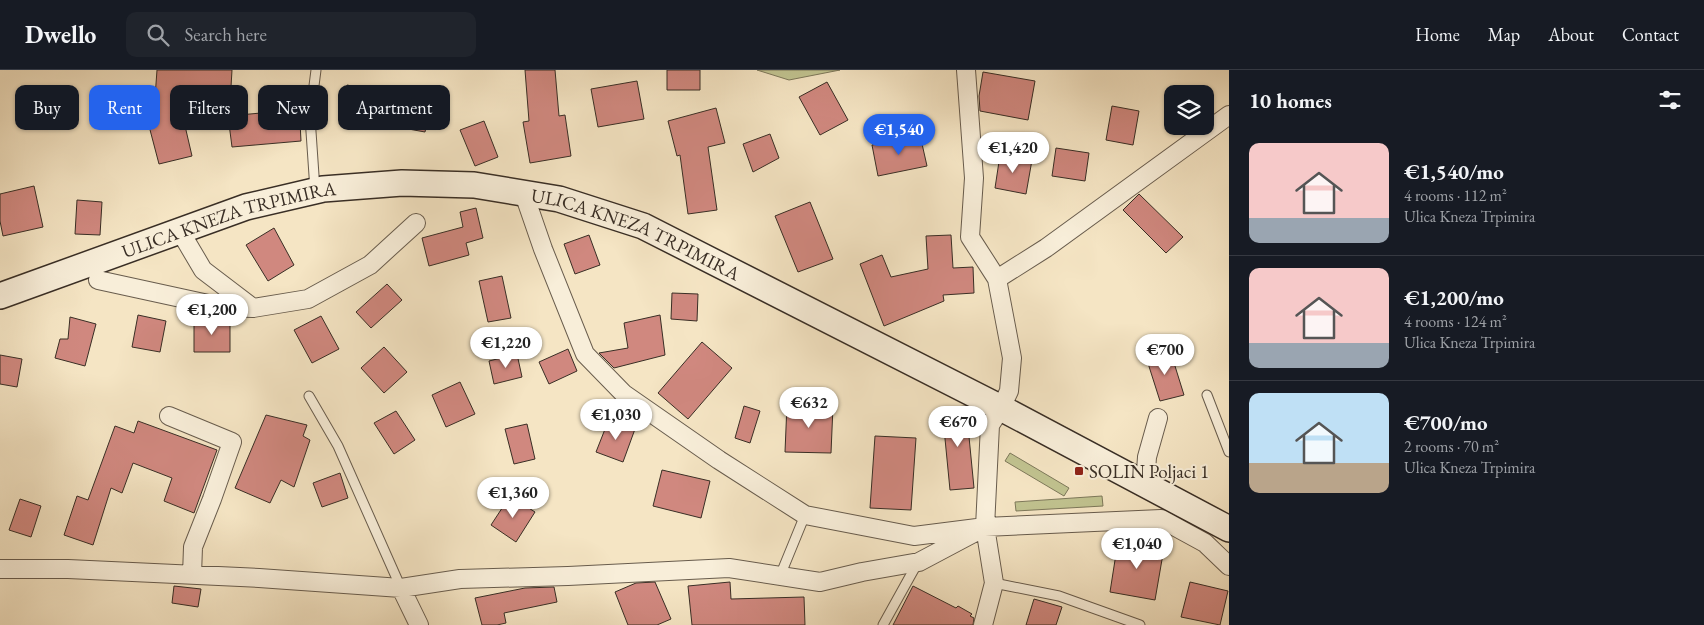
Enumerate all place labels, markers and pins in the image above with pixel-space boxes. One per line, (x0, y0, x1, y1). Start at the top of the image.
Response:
pin: €1,540 (858, 114, 940, 156)
pin: €1,420 (972, 132, 1054, 174)
pin: €1,200 (171, 294, 253, 336)
pin: €1,220 (465, 326, 547, 369)
pin: €700 (1135, 334, 1195, 376)
pin: €632 (779, 386, 839, 429)
pin: €1,030 (575, 398, 657, 441)
pin: €670 (928, 406, 988, 448)
place label: SOLIN Poljaci 1 (1089, 459, 1209, 484)
marker: SOLIN Poljaci 1 (1073, 465, 1085, 477)
pin: €1,360 (472, 476, 554, 519)
pin: €1,040 (1096, 528, 1178, 570)

